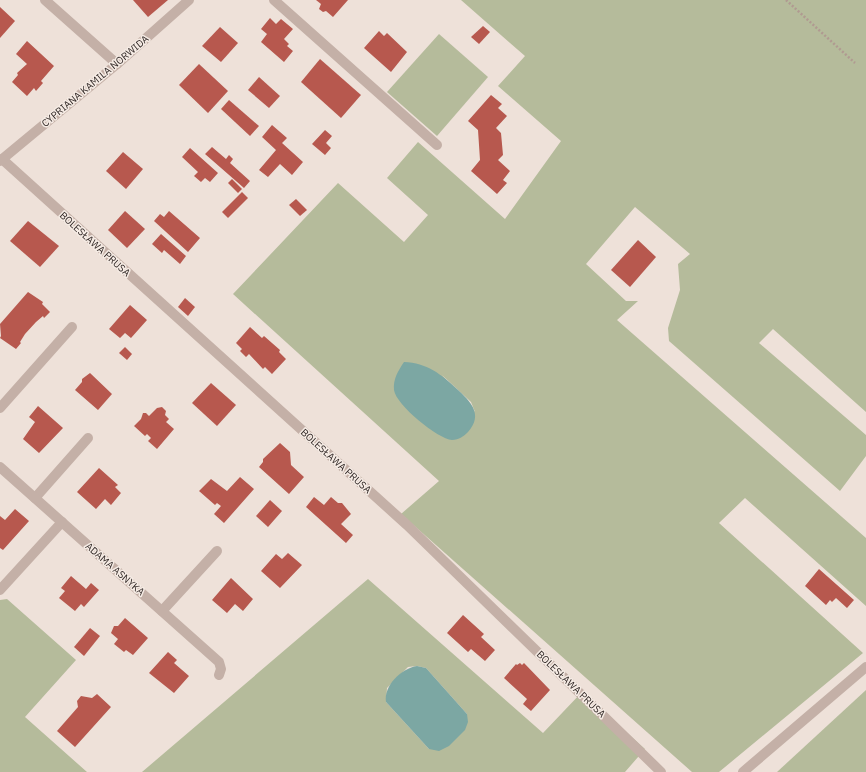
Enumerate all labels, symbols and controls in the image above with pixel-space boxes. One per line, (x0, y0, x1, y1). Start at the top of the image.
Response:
street label: CYPRIANA KAMILA NORWIDA (39, 32, 152, 130)
street label: BOLESŁAWA PRUSA (57, 209, 134, 280)
street label: BOLESŁAWA PRUSA (298, 426, 375, 497)
street label: ADAMA ASNYKA (83, 540, 148, 599)
street label: BOLESŁAWA PRUSA (534, 648, 609, 721)

